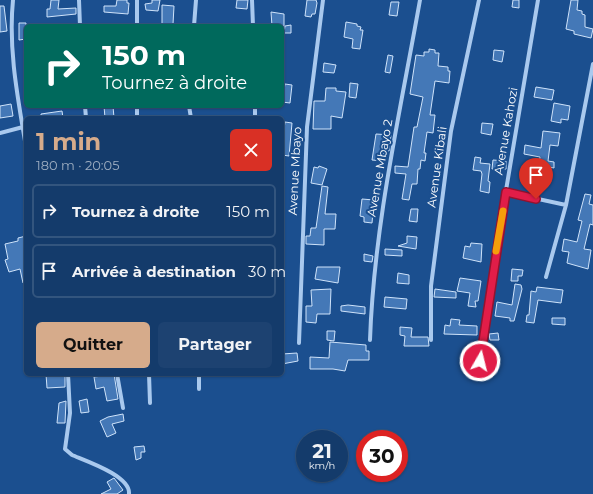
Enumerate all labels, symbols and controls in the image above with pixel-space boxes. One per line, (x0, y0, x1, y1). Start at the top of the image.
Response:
text: 150 m (102, 38, 186, 72)
icon: right (36, 40, 88, 92)
text: Tournez à droite (102, 72, 247, 94)
street label: Avenue Kahozi (490, 86, 521, 176)
street label: Avenue Mbayo 2 (364, 118, 395, 218)
street label: Avenue Kibali (423, 125, 450, 208)
street label: Avenue Mbayo (285, 126, 304, 216)
text: 1 min (36, 127, 101, 156)
button: close (230, 129, 272, 171)
text: 180 m · 20:05 (36, 157, 120, 173)
pin (519, 158, 553, 199)
icon: arrive (525, 164, 547, 186)
icon: right (38, 200, 60, 222)
text: Tournez à droite (72, 202, 200, 221)
text: 150 m (226, 202, 270, 221)
icon: arrive (38, 260, 60, 282)
text: Arrivée à destination (72, 262, 236, 281)
text: 30 m (248, 262, 286, 281)
button: Quitter (36, 322, 150, 368)
button: Partager (158, 322, 272, 368)
position arrow (459, 340, 501, 382)
speed limit sign: 30 (356, 430, 408, 482)
text: 21 (312, 439, 332, 463)
text: km/h (309, 459, 335, 472)

